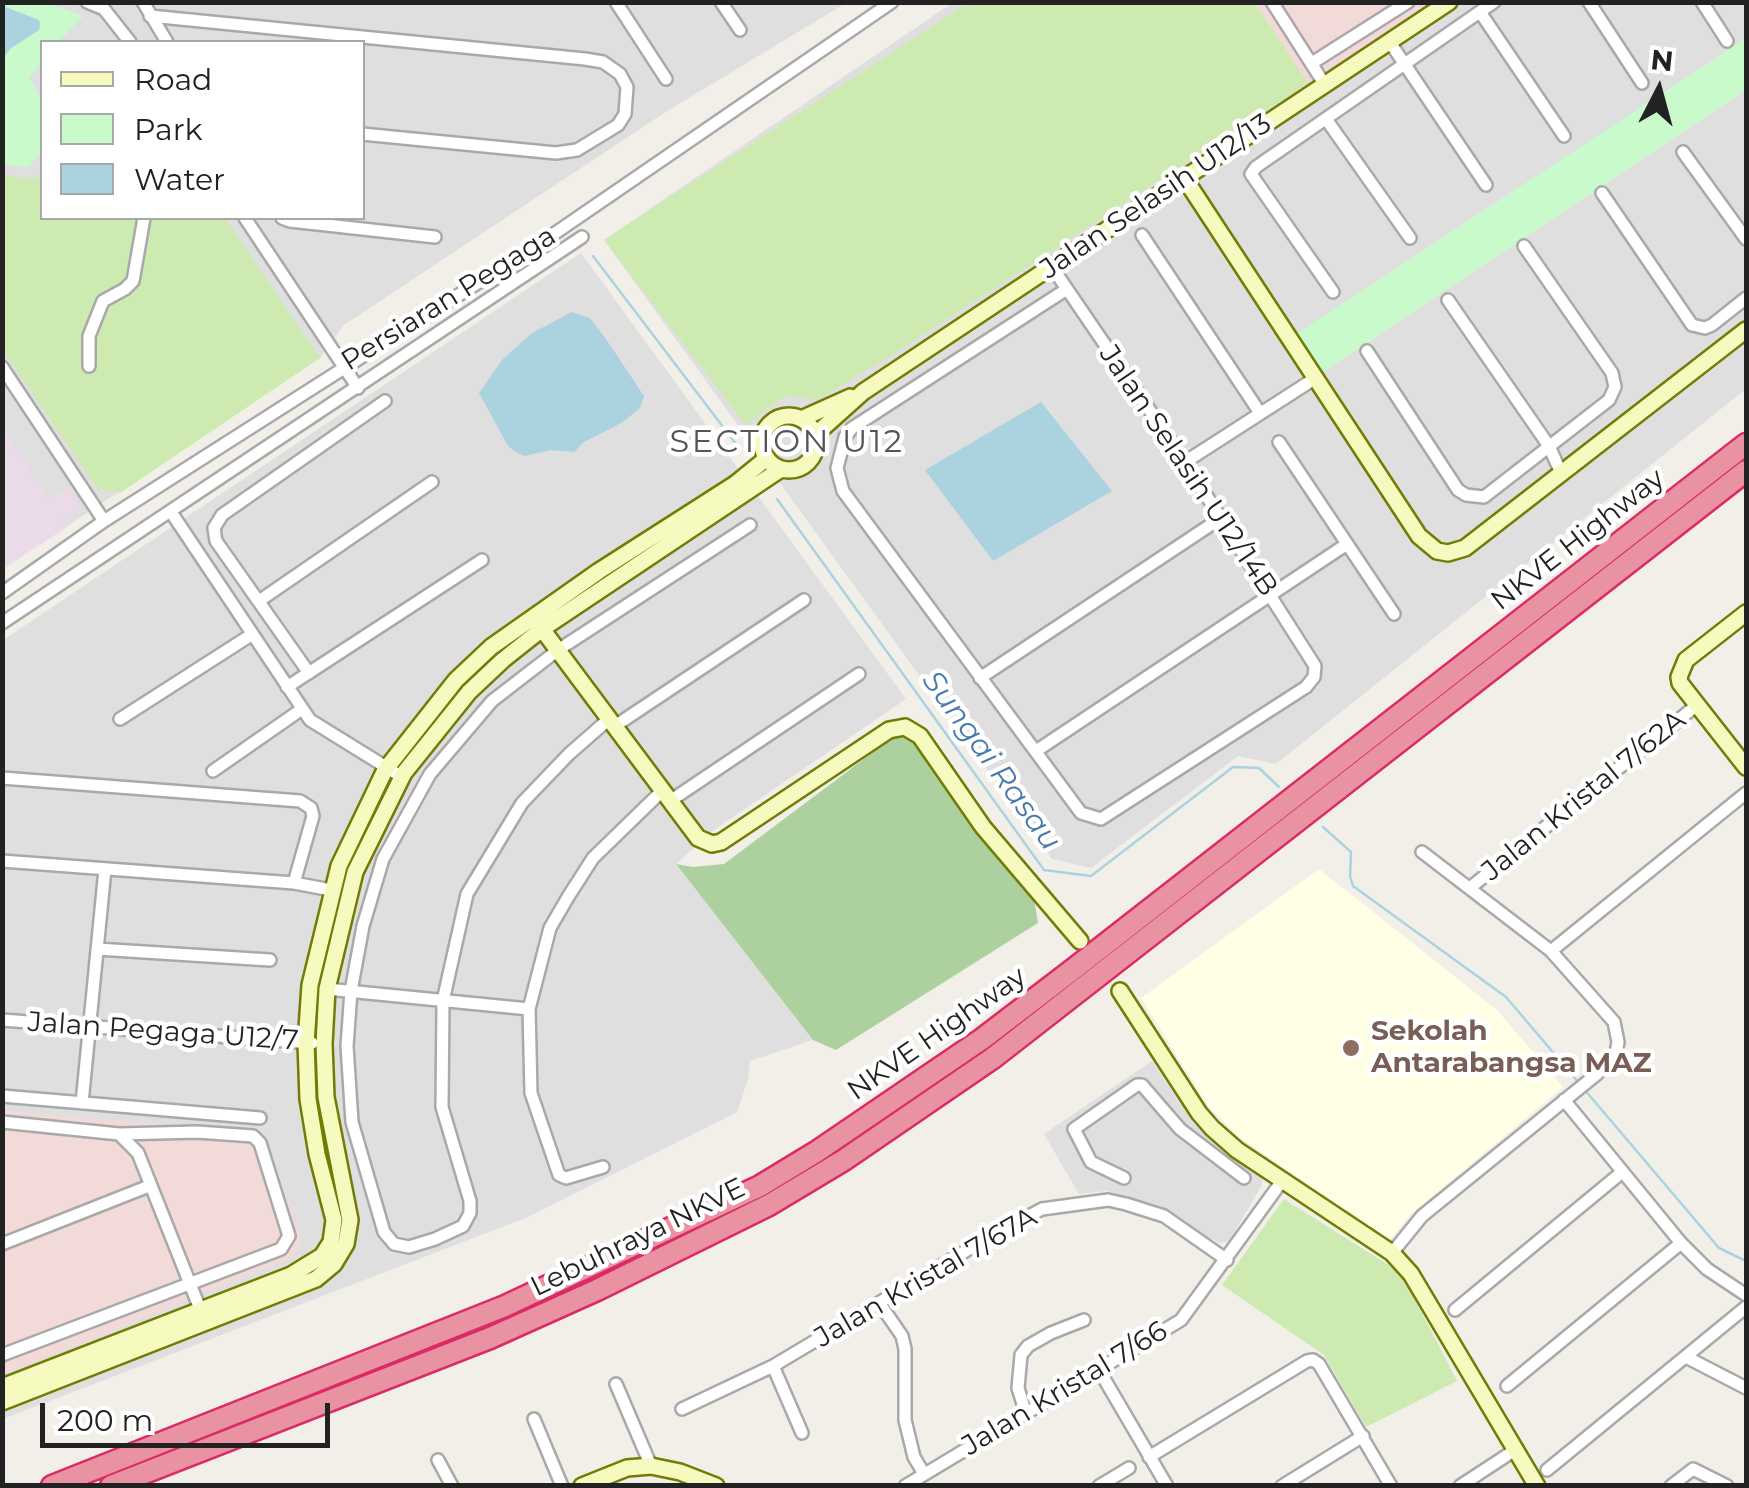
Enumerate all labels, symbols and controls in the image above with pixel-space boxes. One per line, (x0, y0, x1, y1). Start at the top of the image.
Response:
legend (40, 40, 365, 220)
north arrow (1609, 40, 1709, 140)
text: N (1649, 42, 1675, 78)
text: Road (134, 61, 212, 98)
street label: Jalan Selasih U12/13 (1034, 107, 1278, 287)
text: Park (134, 111, 203, 148)
text: Water (134, 161, 225, 198)
street label: Persiaran Pegaga (336, 219, 562, 379)
street label: Jalan Selasih U12/14B (1092, 339, 1284, 603)
district label: SECTION U12 (669, 424, 905, 462)
street label: NKVE Highway (1485, 462, 1671, 618)
water label: Sungai Rasau (914, 664, 1068, 858)
street label: Jalan Kristal 7/62A (1475, 704, 1693, 888)
street label: NKVE Highway (841, 960, 1033, 1108)
street label: Jalan Pegaga U12/7 (27, 1006, 299, 1058)
place label: Sekolah Antarabangsa MAZ (1371, 1015, 1651, 1081)
marker: Sekolah Antarabangsa MAZ (1340, 1037, 1362, 1059)
street label: Lebuhraya NKVE (526, 1172, 750, 1304)
street label: Jalan Kristal 7/67A (809, 1201, 1043, 1355)
street label: Jalan Kristal 7/66 (956, 1315, 1174, 1463)
scale bar (45, 1383, 335, 1445)
text: 200 m (57, 1402, 153, 1439)

